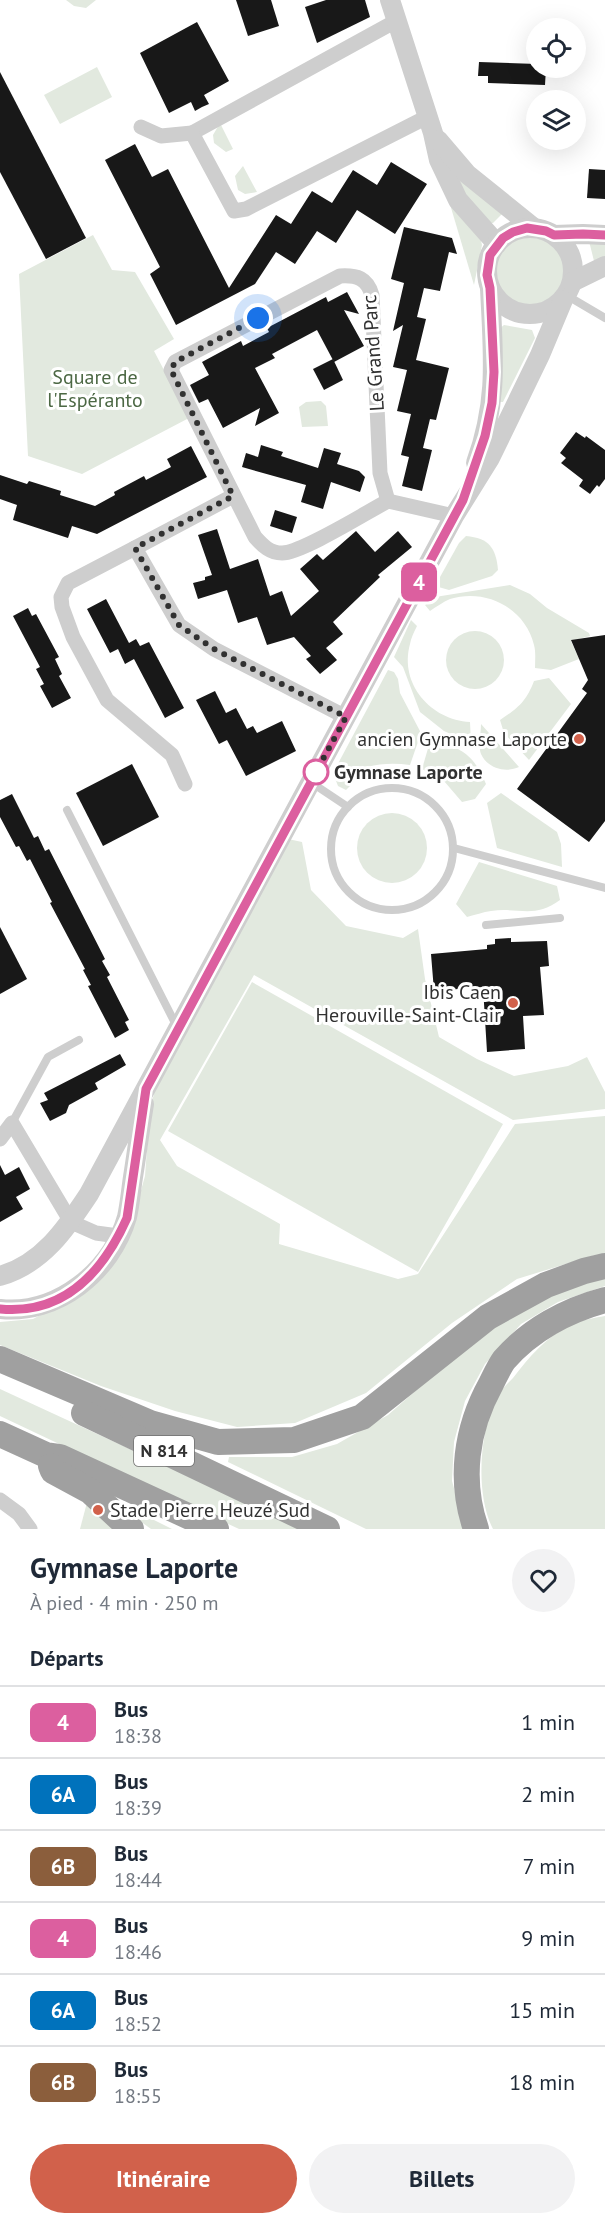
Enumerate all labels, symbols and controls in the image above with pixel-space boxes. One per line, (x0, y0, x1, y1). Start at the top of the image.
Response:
map controls (526, 18, 586, 150)
button: locate (526, 18, 586, 78)
button: layers (526, 90, 586, 150)
street label: Le Grand Parc (356, 294, 390, 412)
your location (243, 303, 273, 333)
park label: Square de l'Espéranto (47, 364, 143, 413)
line badge: 4 (400, 562, 438, 602)
text: 4 (413, 569, 425, 596)
place label: ancien Gymnase Laporte (357, 726, 567, 752)
marker: ancien Gymnase Laporte (572, 732, 586, 746)
marker: Gymnase Laporte (303, 759, 329, 785)
place label: Gymnase Laporte (334, 759, 483, 785)
place label: Ibis Caen Herouville-Saint-Clair (316, 979, 501, 1028)
marker: Ibis Caen Herouville-Saint-Clair (506, 996, 520, 1010)
road number: N 814 (134, 1436, 194, 1466)
place label: Stade Pierre Heuzé Sud (110, 1497, 310, 1523)
marker: Stade Pierre Heuzé Sud (91, 1503, 105, 1517)
text: Gymnase Laporte (30, 1549, 238, 1586)
button: heart (512, 1549, 575, 1612)
text: À pied · 4 min · 250 m (30, 1590, 218, 1616)
text: Départs (30, 1644, 104, 1672)
text: Bus (114, 1695, 148, 1723)
text: 1 min (521, 1708, 575, 1736)
text: 4 (57, 1709, 69, 1736)
text: 18:38 (114, 1723, 162, 1749)
text: Bus (114, 1767, 148, 1795)
text: 2 min (521, 1780, 575, 1808)
text: 6A (51, 1781, 75, 1808)
text: 18:39 (114, 1795, 162, 1821)
text: Bus (114, 1839, 148, 1867)
text: 7 min (523, 1852, 575, 1880)
text: 6B (51, 1853, 75, 1880)
text: 18:44 (114, 1867, 162, 1893)
text: Bus (114, 1911, 148, 1939)
text: 9 min (521, 1924, 575, 1952)
text: 4 (57, 1925, 69, 1952)
text: 18:46 (114, 1939, 162, 1965)
text: Bus (114, 1983, 148, 2011)
text: 15 min (509, 1996, 575, 2024)
text: 6A (51, 1997, 75, 2024)
text: 18:52 (114, 2011, 162, 2037)
text: Bus (114, 2055, 148, 2083)
text: 18 min (509, 2068, 575, 2096)
text: 6B (51, 2069, 75, 2096)
text: 18:55 (114, 2083, 162, 2109)
button: Itinéraire (30, 2144, 297, 2213)
button: Billets (309, 2144, 575, 2213)

